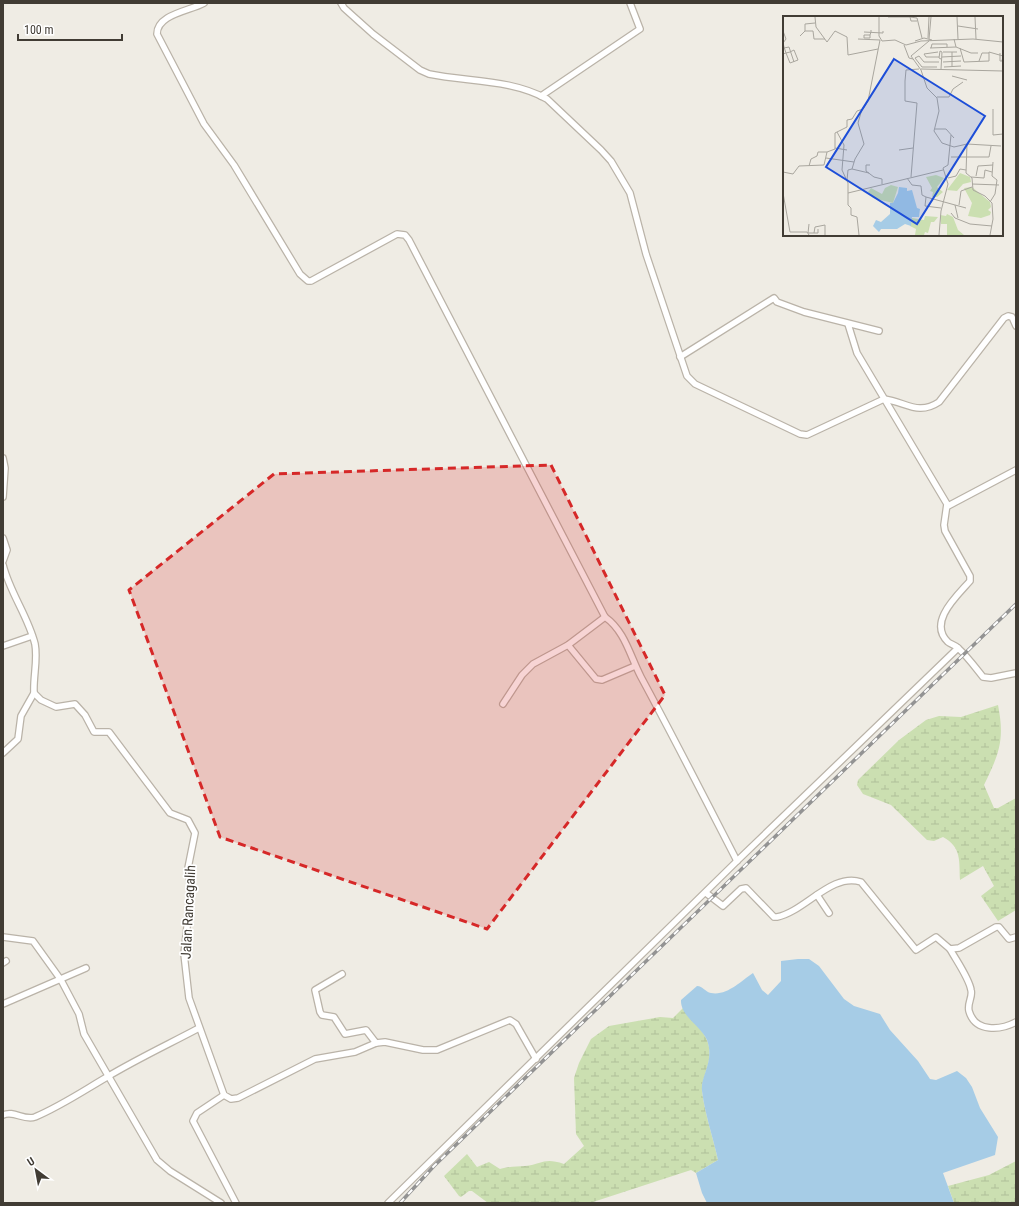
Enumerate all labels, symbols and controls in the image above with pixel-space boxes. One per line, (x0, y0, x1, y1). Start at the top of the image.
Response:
scale bar (18, 16, 122, 42)
inset map (783, 16, 1003, 236)
text: 100 m (24, 23, 54, 37)
street label: Jalan Rancagalih (178, 865, 198, 959)
north arrow (16, 1150, 56, 1190)
text: U (25, 1155, 37, 1169)

